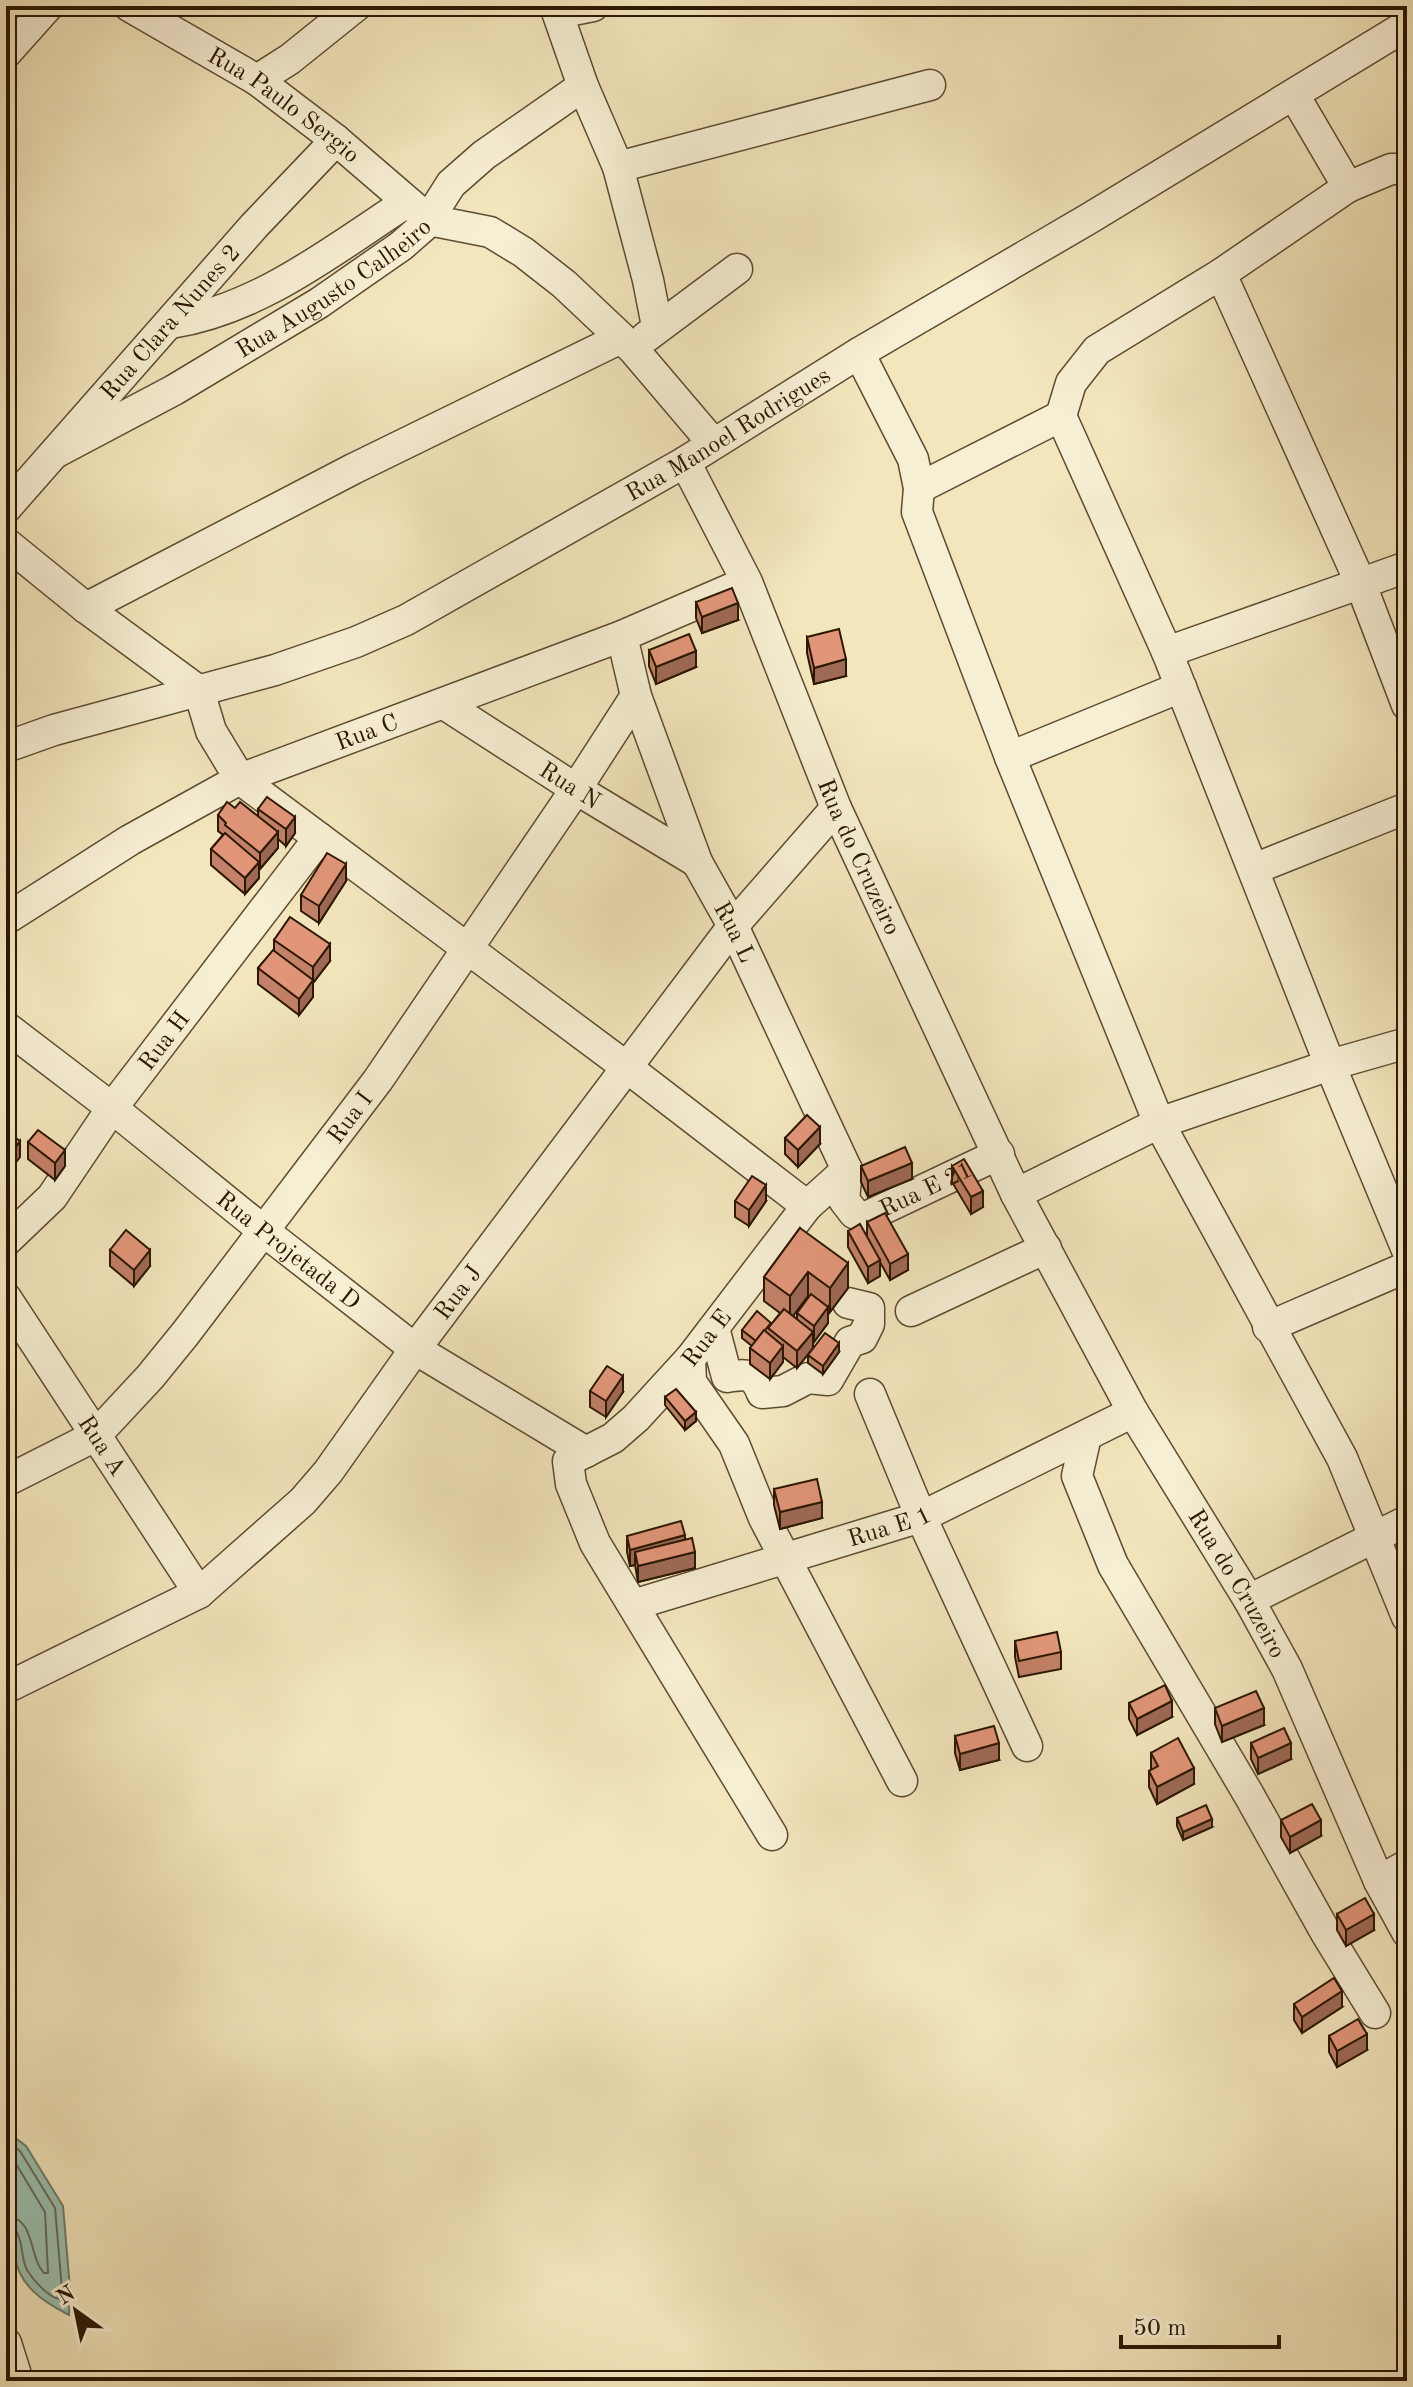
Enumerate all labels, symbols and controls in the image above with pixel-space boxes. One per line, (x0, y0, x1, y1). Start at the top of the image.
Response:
street label: Rua Paulo Sergio (203, 44, 363, 168)
street label: Rua Augusto Calheiro (233, 215, 437, 364)
street label: Rua Clara Nunes 2 (97, 241, 246, 405)
street label: Rua Manoel Rodrigues (622, 364, 835, 507)
street label: Rua C (333, 711, 402, 756)
street label: Rua N (534, 759, 604, 815)
street label: Rua do Cruzeiro (812, 776, 903, 939)
street label: Rua L (708, 898, 758, 967)
street label: Rua H (135, 1008, 195, 1076)
street label: Rua I (324, 1088, 378, 1149)
street label: Rua E 21 (876, 1158, 977, 1223)
street label: Rua Projetada D (211, 1188, 364, 1315)
street label: Rua J (431, 1262, 487, 1325)
street label: Rua E (678, 1306, 737, 1372)
street label: Rua A (72, 1412, 129, 1481)
street label: Rua E 1 (845, 1504, 936, 1553)
street label: Rua do Cruzeiro (1182, 1506, 1289, 1663)
north arrow (36, 2271, 116, 2351)
text: N (53, 2282, 79, 2310)
scale bar (1121, 2299, 1279, 2349)
text: 50 m (1133, 2317, 1187, 2341)

